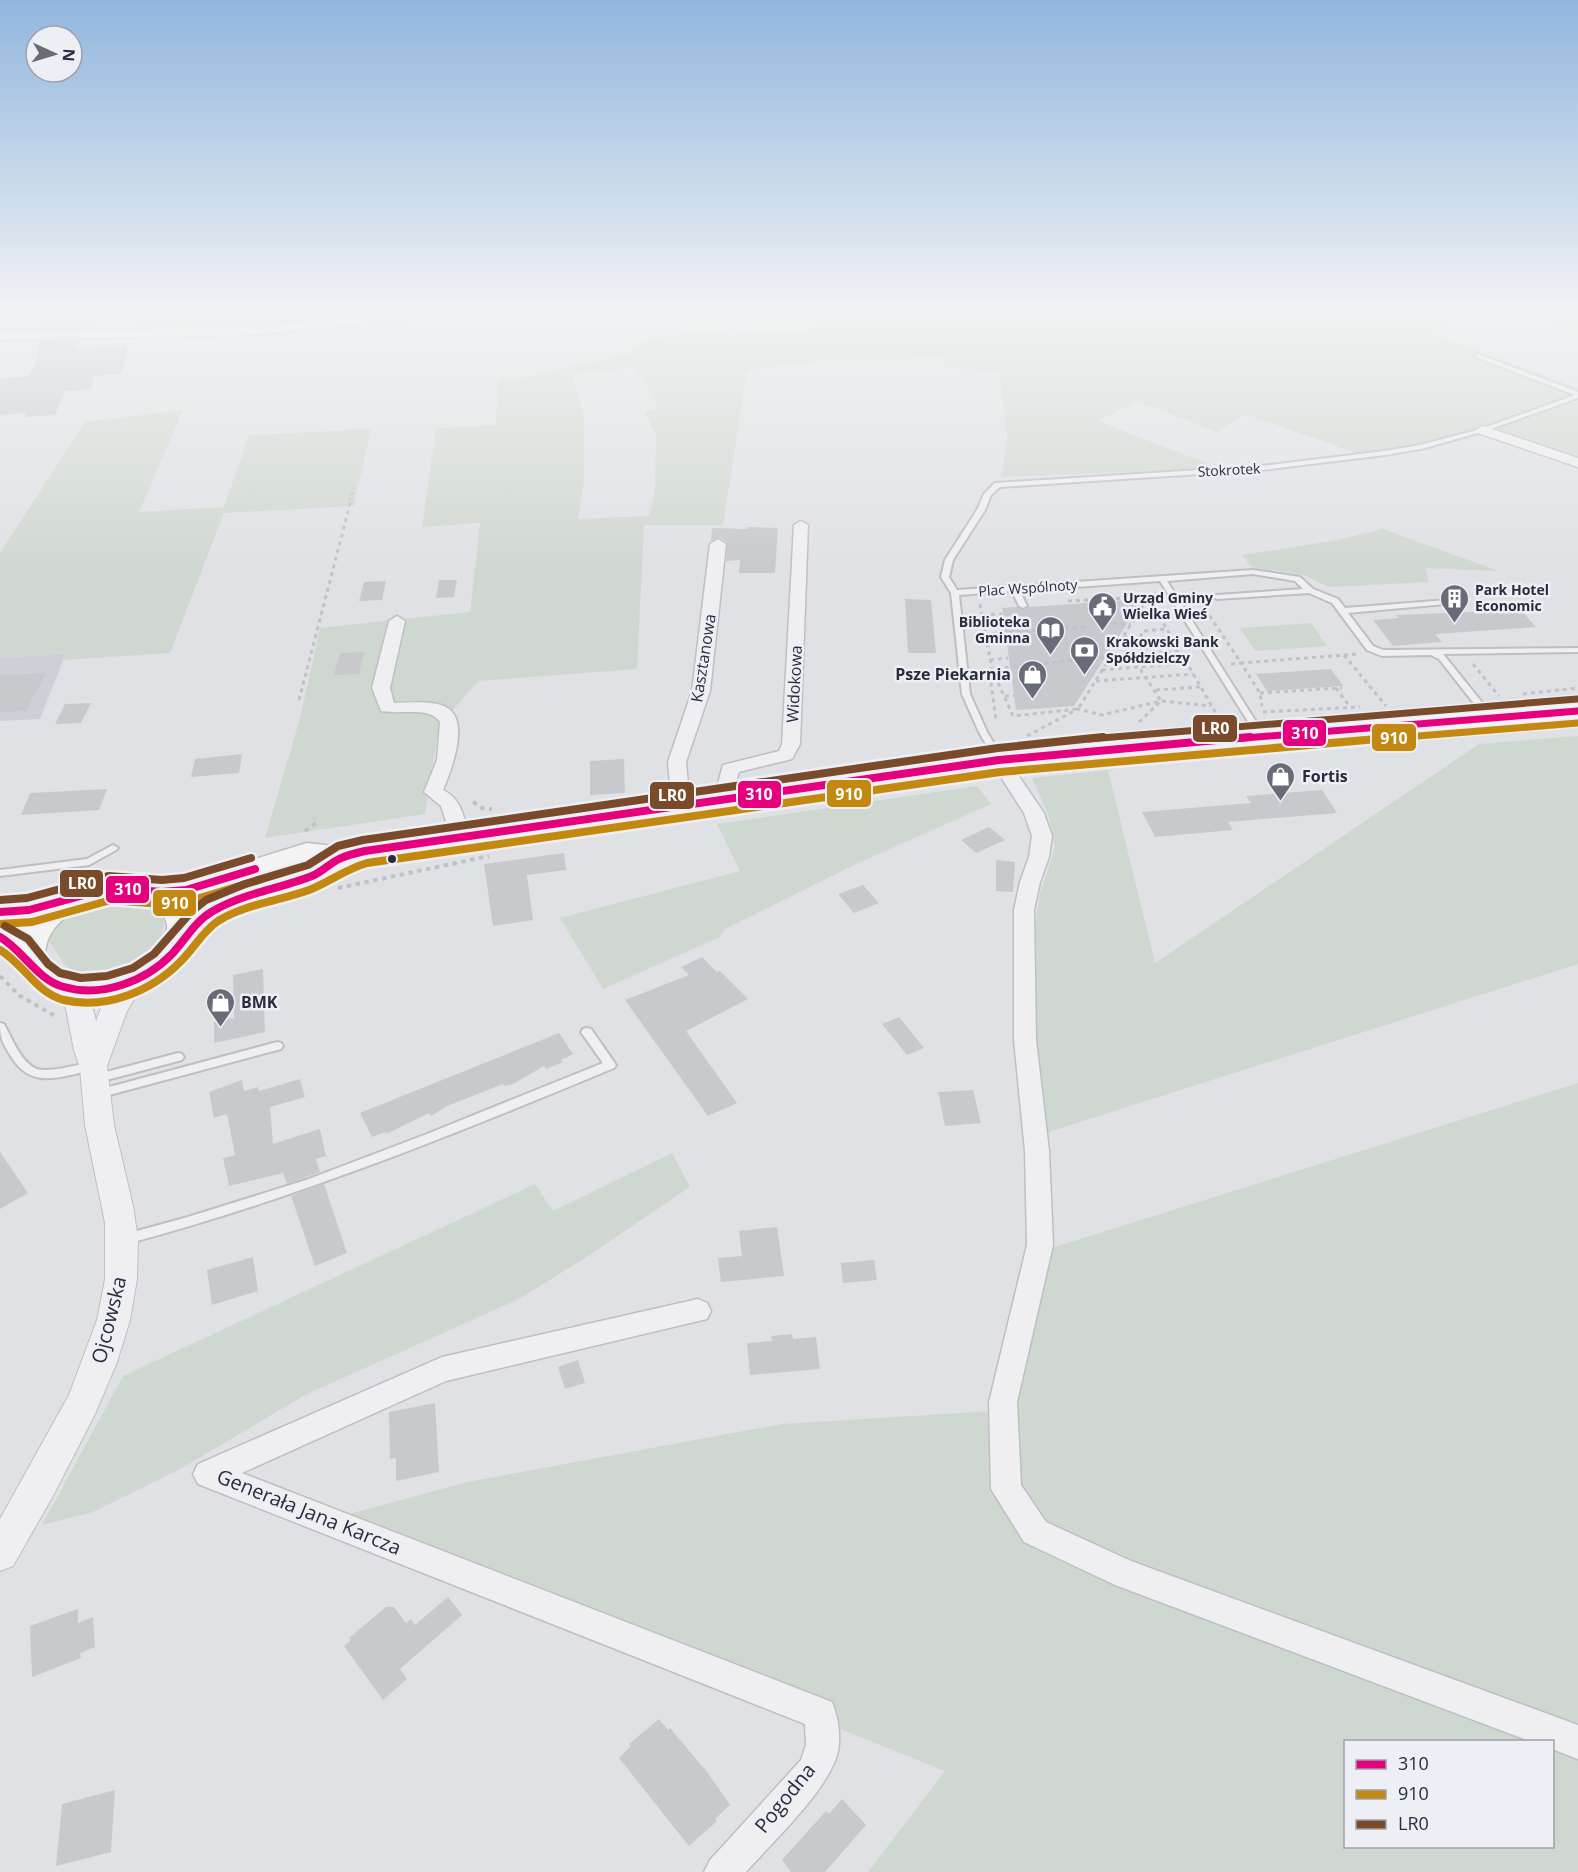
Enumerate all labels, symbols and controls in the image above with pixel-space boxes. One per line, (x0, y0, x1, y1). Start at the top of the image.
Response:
north arrow (24, 24, 84, 84)
text: N (58, 48, 80, 62)
street label: Stokrotek (1197, 458, 1261, 481)
street label: Plac Wspólnoty (978, 574, 1079, 600)
place label: Park Hotel Economic (1475, 580, 1549, 615)
building icon: Park Hotel Economic (1438, 582, 1470, 624)
place label: Urząd Gminy Wielka Wieś (1123, 588, 1213, 623)
public building icon: Urząd Gminy Wielka Wieś (1086, 590, 1118, 632)
street label: Kasztanowa (685, 612, 721, 704)
place label: Biblioteka Gminna (959, 612, 1030, 647)
library icon: Biblioteka Gminna (1035, 614, 1067, 656)
place label: Krakowski Bank Spółdzielczy (1106, 632, 1219, 667)
bank icon: Krakowski Bank Spółdzielczy (1069, 634, 1101, 676)
street label: Widokowa (781, 645, 807, 723)
shop icon: Psze Piekarnia (1016, 658, 1048, 700)
place label: Psze Piekarnia (895, 663, 1011, 685)
line badge: LR0 (1192, 714, 1238, 743)
text: LR0 (1201, 717, 1229, 739)
line badge: 310 (1282, 719, 1327, 747)
text: 310 (1291, 722, 1319, 744)
line badge: 910 (1371, 723, 1417, 752)
text: 910 (1380, 727, 1408, 749)
shop icon: Fortis (1265, 760, 1297, 802)
place label: Fortis (1302, 765, 1348, 787)
line badge: 910 (826, 779, 872, 808)
line badge: 310 (737, 780, 782, 809)
line badge: LR0 (649, 781, 695, 810)
text: 310 (745, 783, 773, 805)
text: 910 (835, 783, 863, 805)
text: LR0 (658, 784, 686, 806)
unlabelled marker (386, 853, 398, 865)
line badge: LR0 (59, 869, 104, 898)
text: LR0 (68, 872, 96, 894)
line badge: 310 (105, 875, 150, 904)
text: 310 (114, 878, 142, 900)
line badge: 910 (152, 889, 197, 917)
text: 910 (161, 892, 189, 914)
shop icon: BMK (204, 986, 236, 1028)
place label: BMK (241, 991, 278, 1013)
street label: Ojcowska (85, 1273, 132, 1366)
street label: Generała Jana Karcza (213, 1462, 405, 1561)
legend (1344, 1740, 1554, 1848)
text: 310 (1398, 1751, 1429, 1775)
street label: Pogodna (748, 1757, 821, 1838)
text: 910 (1398, 1781, 1429, 1805)
text: LR0 (1398, 1811, 1429, 1835)

